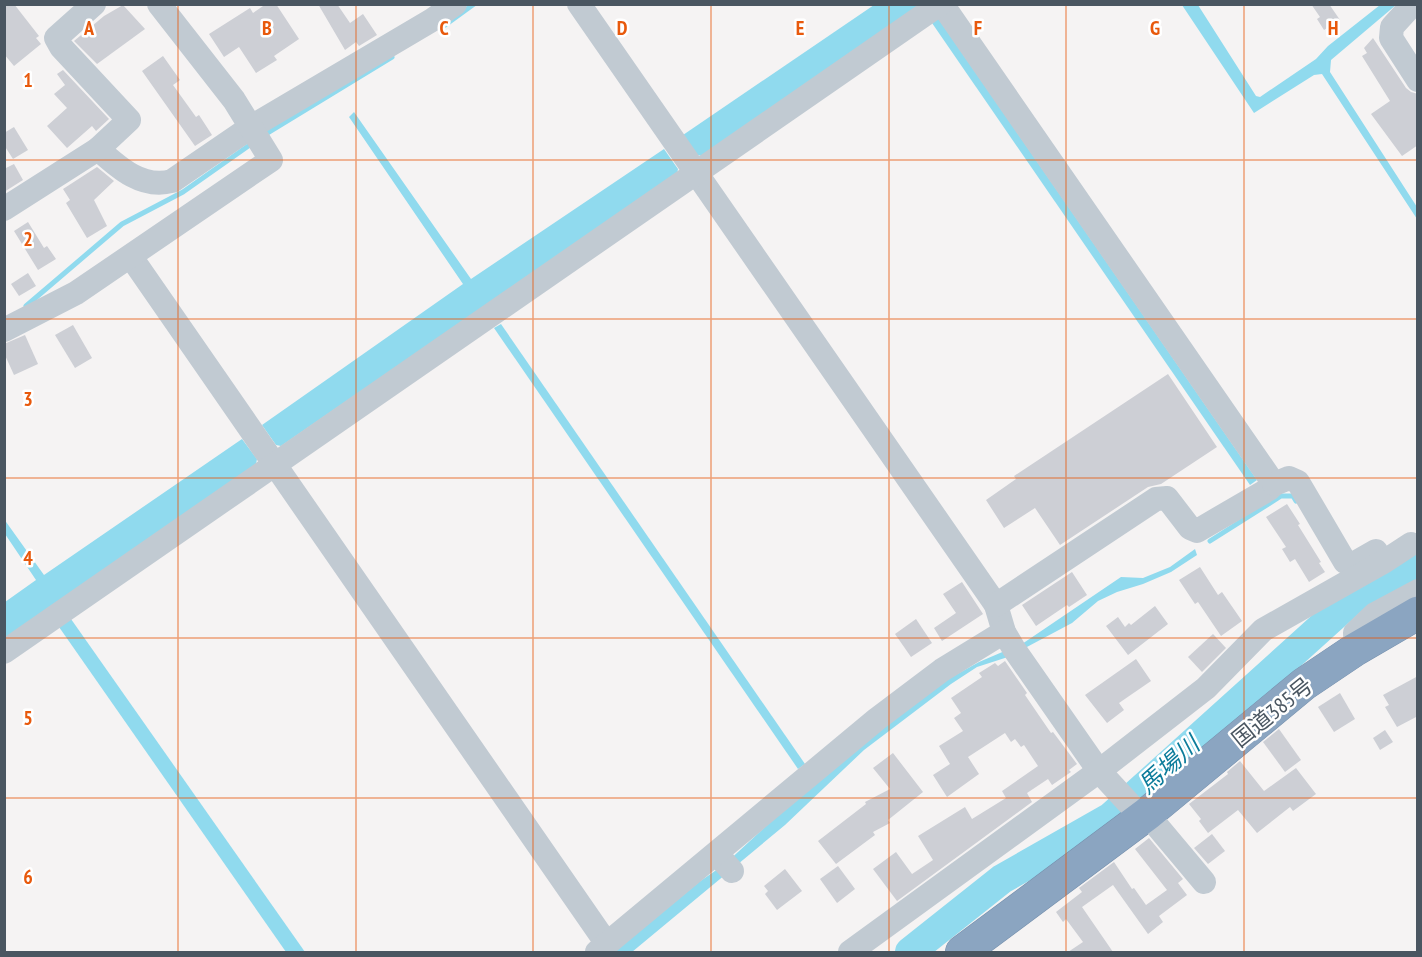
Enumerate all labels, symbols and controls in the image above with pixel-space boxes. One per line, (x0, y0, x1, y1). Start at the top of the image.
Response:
text: A (83, 15, 95, 41)
text: B (262, 15, 272, 41)
text: C (439, 15, 449, 41)
text: D (617, 15, 628, 41)
text: E (796, 15, 804, 41)
text: F (974, 15, 982, 41)
text: G (1150, 15, 1160, 41)
text: H (1328, 15, 1338, 41)
text: 1 (23, 67, 33, 93)
text: 2 (23, 226, 33, 252)
text: 3 (23, 386, 33, 412)
text: 4 (23, 545, 33, 571)
street label: 国道385号 (1226, 671, 1318, 753)
text: 5 (23, 705, 33, 731)
water label: 馬場川 (1132, 727, 1208, 800)
text: 6 (23, 864, 33, 890)

